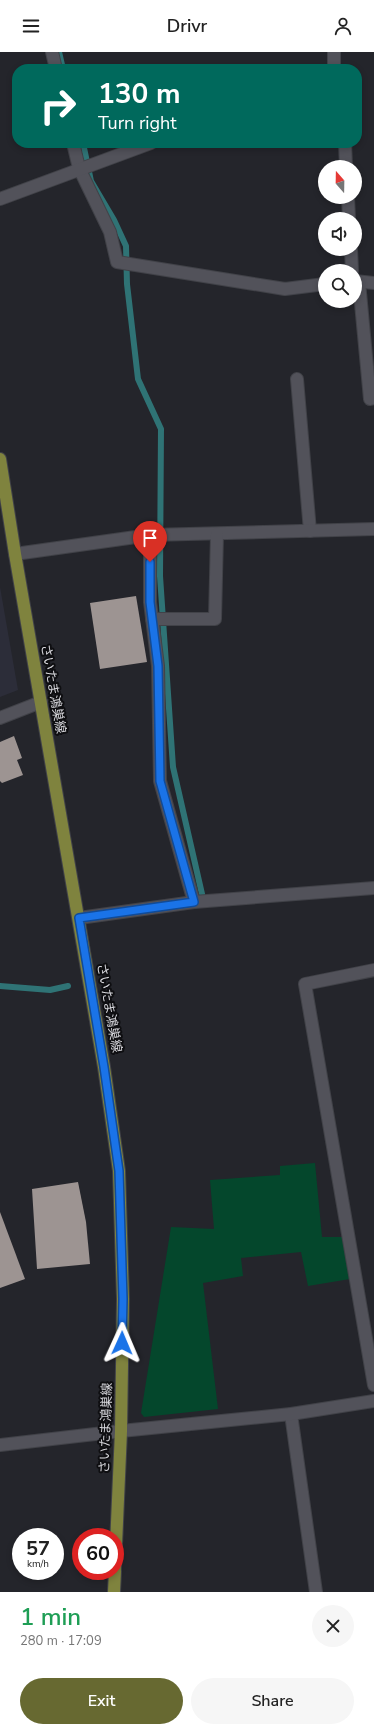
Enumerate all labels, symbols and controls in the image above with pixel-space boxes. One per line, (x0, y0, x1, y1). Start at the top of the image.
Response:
text: Drivr (167, 14, 207, 38)
icon: menu (20, 15, 42, 37)
icon: person (332, 15, 354, 37)
text: 130 m (98, 75, 181, 113)
icon: right (32, 80, 84, 132)
text: Turn right (98, 111, 177, 135)
north arrow (318, 160, 362, 204)
map controls (318, 160, 362, 308)
button: sound (318, 212, 362, 256)
button: search (318, 264, 362, 308)
pin (133, 521, 167, 562)
icon: arrive (139, 527, 161, 549)
street label: さいたま鴻巣線 (36, 643, 70, 735)
street label: さいたま鴻巣線 (92, 962, 126, 1054)
position arrow (101, 1322, 143, 1364)
street label: さいたま鴻巣線 (95, 1382, 117, 1474)
speed limit sign: 60 (72, 1528, 124, 1580)
text: 57 (26, 1535, 50, 1562)
text: km/h (27, 1557, 49, 1571)
text: 1 min (20, 1601, 81, 1633)
button: close (312, 1605, 354, 1647)
text: 280 m · 17:09 (20, 1632, 102, 1650)
button: Exit (20, 1678, 183, 1724)
button: Share (191, 1678, 354, 1724)

